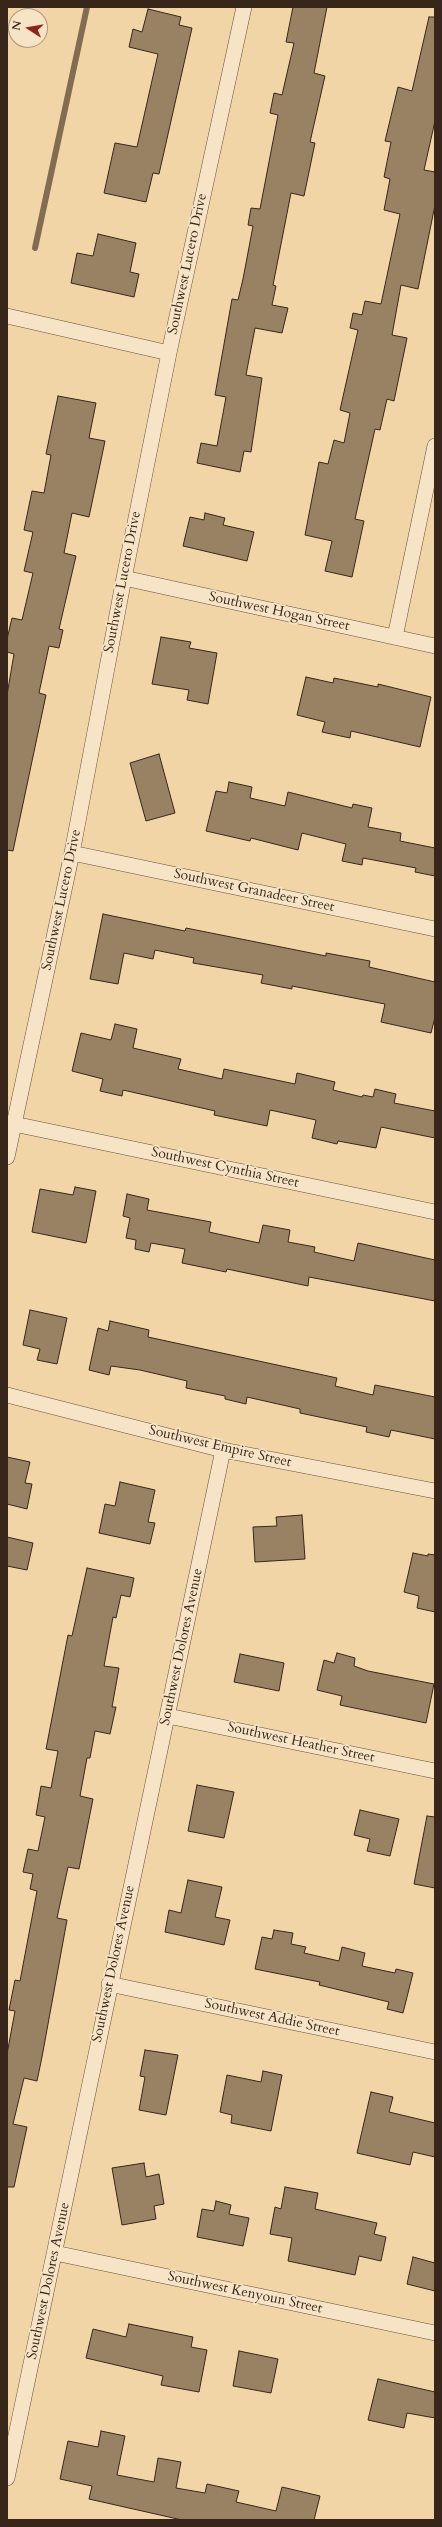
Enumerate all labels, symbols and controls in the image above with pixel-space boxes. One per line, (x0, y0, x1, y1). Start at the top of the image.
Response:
north arrow (8, 8, 48, 48)
text: N (8, 19, 25, 32)
street label: Southwest Lucero Drive (165, 192, 211, 336)
street label: Southwest Lucero Drive (101, 510, 145, 654)
street label: Southwest Hogan Street (207, 589, 351, 635)
street label: Southwest Lucero Drive (39, 828, 85, 972)
street label: Southwest Granadeer Street (172, 866, 336, 916)
street label: Southwest Cynthia Street (150, 1144, 300, 1192)
street label: Southwest Empire Street (147, 1422, 293, 1472)
street label: Southwest Dolores Avenue (157, 1567, 207, 1727)
street label: Southwest Heather Street (226, 1719, 376, 1767)
street label: Southwest Dolores Avenue (89, 1884, 139, 2044)
street label: Southwest Addie Street (203, 1995, 341, 2041)
street label: Southwest Dolores Avenue (24, 2201, 74, 2361)
street label: Southwest Kenyoun Street (166, 2268, 324, 2318)

